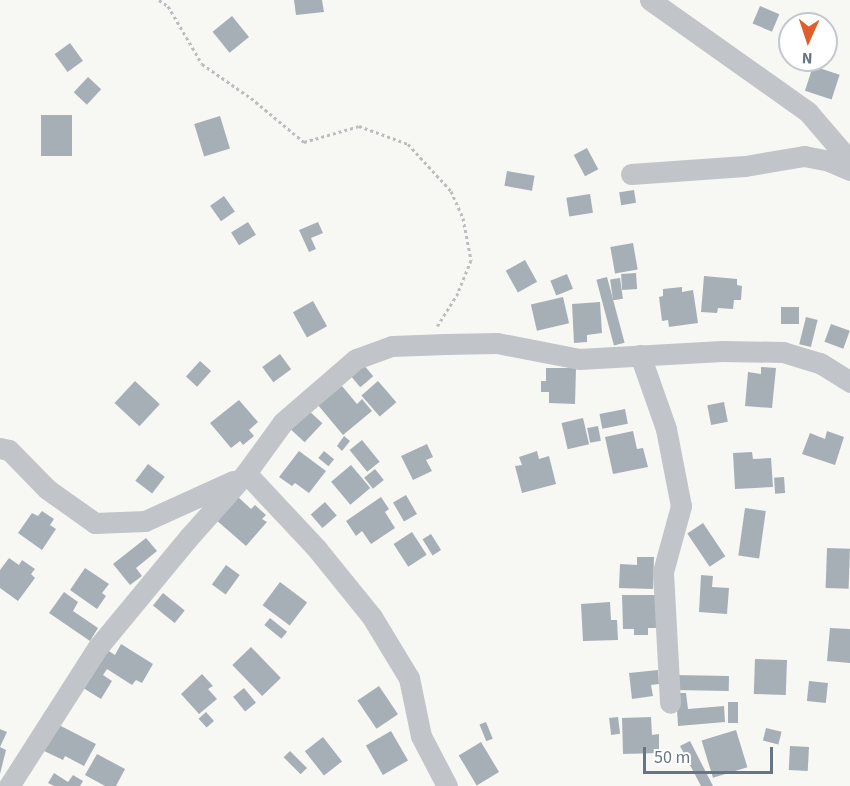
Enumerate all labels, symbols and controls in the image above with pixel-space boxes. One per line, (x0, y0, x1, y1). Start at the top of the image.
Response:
north arrow (778, 12, 838, 72)
text: N (801, 47, 813, 69)
scale bar (646, 735, 776, 773)
text: 50 m (654, 745, 690, 770)

